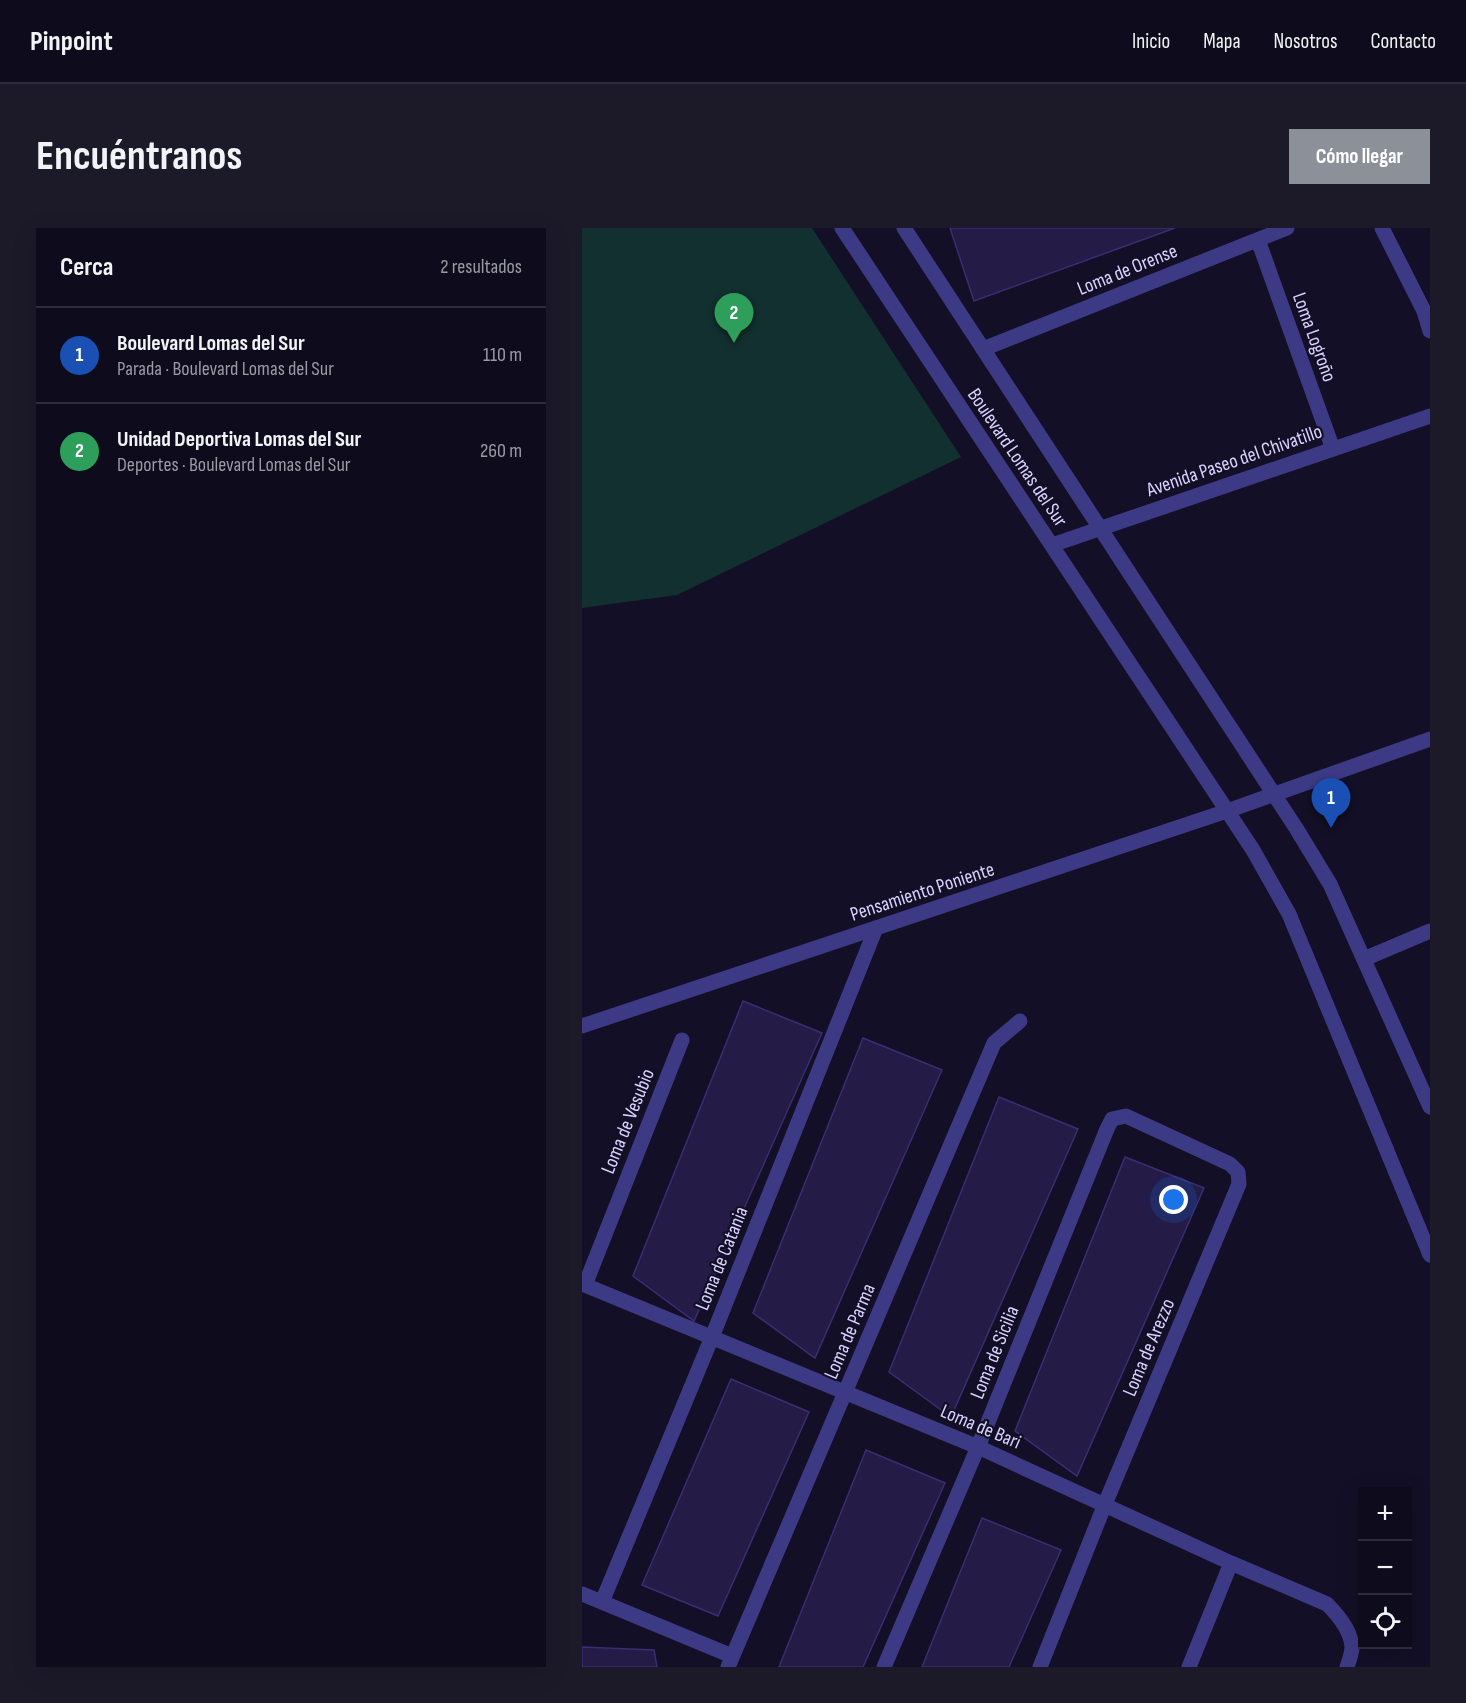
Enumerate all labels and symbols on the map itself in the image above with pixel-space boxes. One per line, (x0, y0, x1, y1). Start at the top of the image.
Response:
street label: Loma de Orense (1074, 239, 1181, 301)
street label: Loma Logroño (1287, 289, 1341, 385)
pin: 2 (714, 294, 754, 343)
street label: Boulevard Lomas del Sur (962, 384, 1072, 531)
street label: Avenida Paseo del Chivatillo (1142, 420, 1325, 503)
pin: 1 (1312, 778, 1350, 828)
street label: Pensamiento Poniente (847, 857, 997, 927)
street label: Loma de Vesubio (596, 1065, 660, 1177)
your location (1159, 1185, 1188, 1214)
street label: Loma de Catania (690, 1203, 754, 1314)
street label: Loma de Parma (819, 1280, 881, 1383)
street label: Loma de Arezzo (1118, 1295, 1180, 1400)
street label: Loma de Sicilia (965, 1302, 1024, 1402)
street label: Loma de Bari (937, 1399, 1024, 1455)

